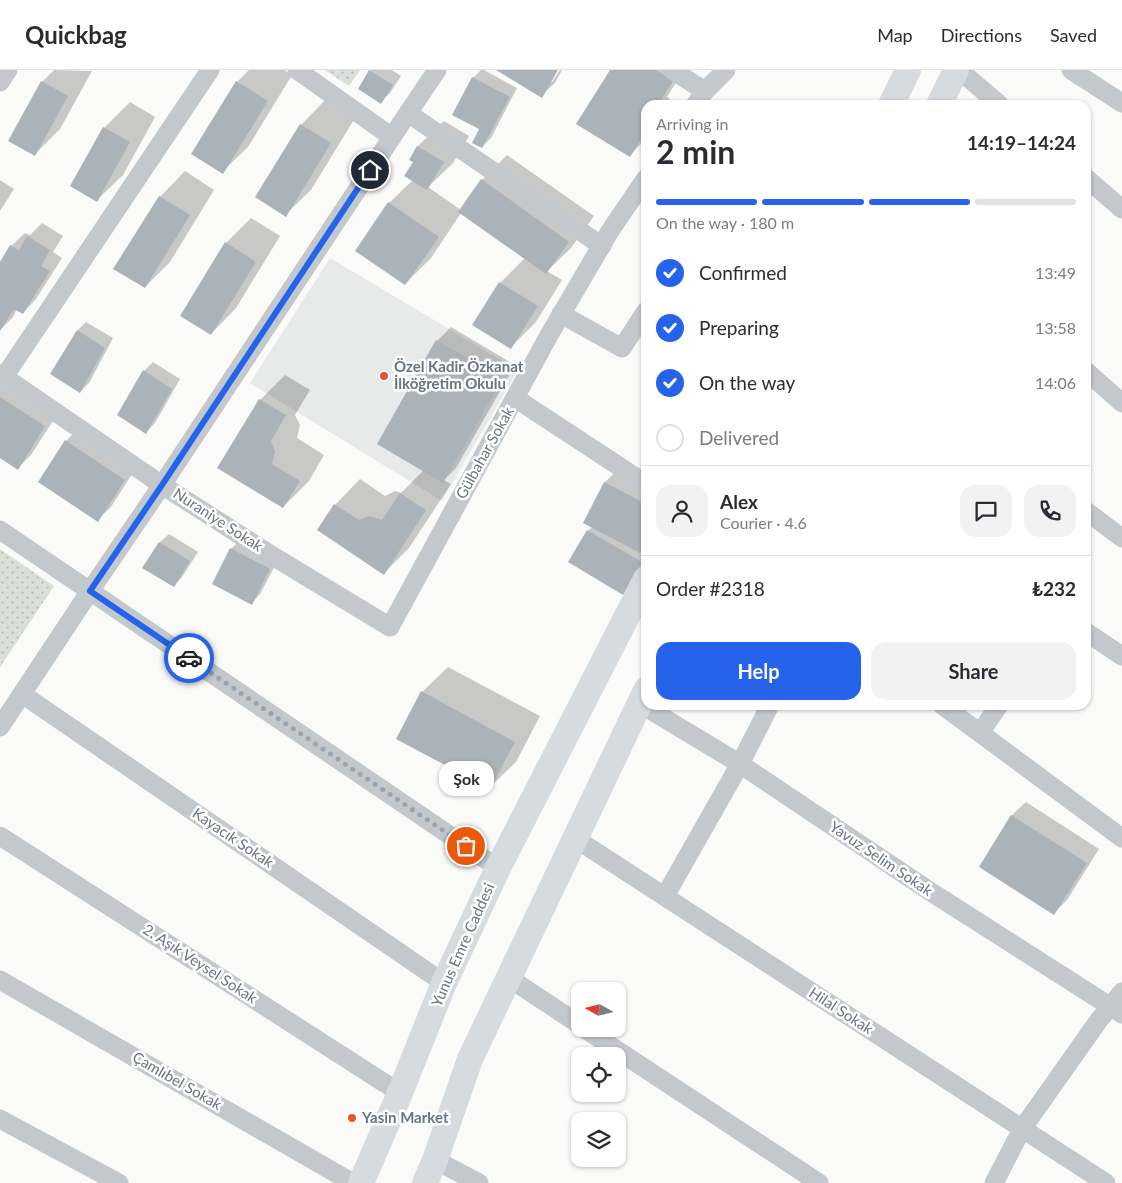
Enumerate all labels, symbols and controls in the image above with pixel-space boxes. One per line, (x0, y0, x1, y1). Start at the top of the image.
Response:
text: Quickbag (25, 20, 127, 49)
text: Map (877, 24, 913, 46)
text: Directions (941, 24, 1022, 46)
text: Saved (1050, 24, 1097, 46)
text: Arriving in (656, 114, 729, 133)
text: 14:19–14:24 (967, 131, 1076, 154)
text: 2 min (656, 132, 735, 171)
pin (349, 149, 391, 191)
icon: home (356, 156, 384, 184)
text: On the way · 180 m (656, 213, 794, 232)
icon: check (656, 259, 684, 287)
text: Confirmed (699, 261, 787, 284)
text: 13:49 (1035, 263, 1076, 282)
icon: check (656, 314, 684, 342)
text: Preparing (699, 316, 779, 339)
text: 13:58 (1035, 318, 1076, 337)
place label: Özel Kadir Özkanat İlköğretim Okulu (394, 357, 524, 392)
icon: check (656, 369, 684, 397)
marker: Özel Kadir Özkanat İlköğretim Okulu (378, 370, 390, 382)
text: On the way (699, 371, 795, 394)
text: 14:06 (1035, 373, 1076, 392)
street label: Gülbahar Sokak (451, 403, 517, 502)
text: Delivered (699, 426, 779, 449)
street label: Nuraniye Sokak (170, 484, 267, 555)
button: person (656, 485, 708, 537)
button: chat (960, 485, 1012, 537)
button: phone (1024, 485, 1076, 537)
text: Alex (720, 490, 758, 513)
text: Courier · 4.6 (720, 513, 807, 532)
text: Order #2318 (656, 577, 765, 600)
text: ₺232 (1032, 577, 1076, 600)
courier (164, 633, 214, 683)
button: Help (656, 642, 861, 700)
button: Share (871, 642, 1076, 700)
icon: car (175, 644, 203, 672)
callout: Şok (438, 761, 494, 796)
text: Şok (453, 769, 480, 788)
street label: Kayacık Sokak (190, 804, 278, 871)
street label: Yavuz Selim Sokak (827, 817, 937, 899)
pin (445, 825, 487, 867)
icon: bag (452, 832, 480, 860)
street label: Yunus Emre Caddesi (427, 880, 497, 1009)
street label: 2. Aşık Veysel Sokak (140, 920, 261, 1007)
north arrow (571, 982, 626, 1038)
map controls (571, 982, 626, 1167)
street label: Hilal Sokak (806, 983, 877, 1038)
street label: Çamlıbel Sokak (130, 1047, 226, 1113)
button: locate (571, 1047, 626, 1102)
place label: Yasin Market (361, 1108, 449, 1126)
marker: Yasin Market (346, 1112, 358, 1124)
button: layers (571, 1112, 626, 1167)

